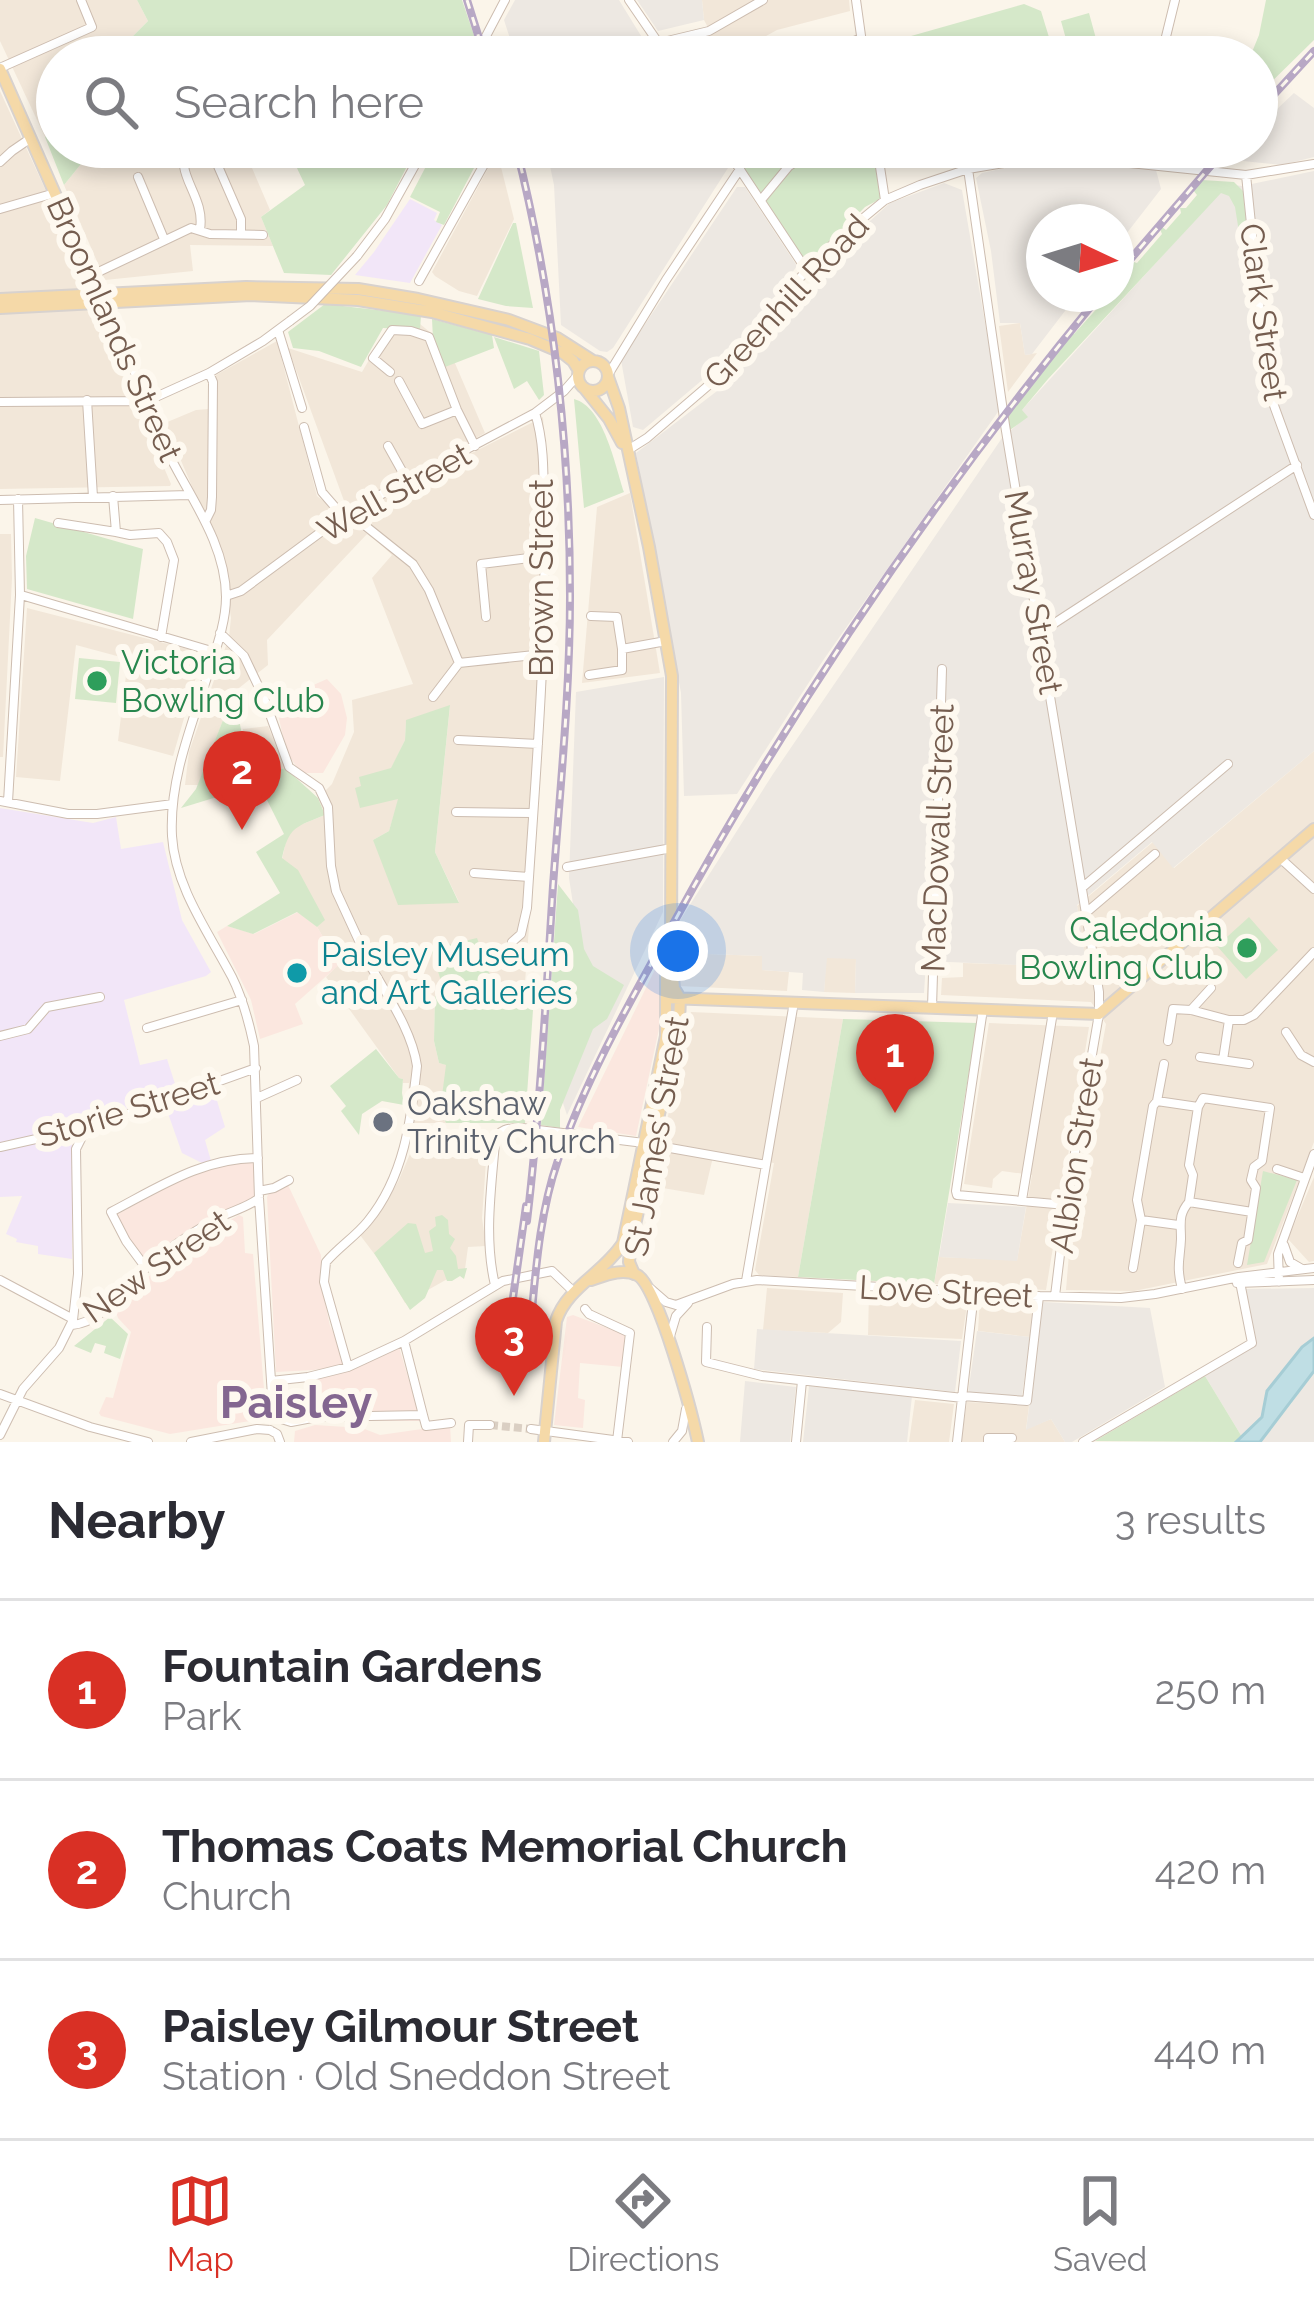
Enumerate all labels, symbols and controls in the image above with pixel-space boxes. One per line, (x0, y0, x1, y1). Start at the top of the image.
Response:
search box (36, 36, 1278, 168)
icon: search (78, 69, 144, 135)
text: Search here (174, 76, 424, 129)
street label: Broomlands Street (39, 191, 190, 467)
north arrow (1026, 204, 1134, 312)
street label: Greenhill Road (696, 206, 877, 396)
street label: Clark Street (1232, 221, 1295, 403)
street label: Well Street (311, 435, 477, 550)
street label: Brown Street (522, 479, 561, 677)
street label: Murray Street (996, 487, 1071, 697)
place label: Victoria Bowling Club (121, 643, 325, 720)
marker: Victoria Bowling Club (84, 668, 110, 694)
street label: MacDowall Street (913, 703, 962, 973)
pin: 2 (203, 731, 281, 830)
place label: Caledonia Bowling Club (1019, 910, 1223, 987)
your location (648, 921, 708, 981)
place label: Paisley Museum and Art Galleries (321, 935, 573, 1012)
marker: Caledonia Bowling Club (1234, 935, 1260, 961)
marker: Paisley Museum and Art Galleries (284, 960, 310, 986)
street label: St James' Street (616, 1013, 697, 1259)
pin: 1 (856, 1014, 934, 1113)
street label: Albion Street (1042, 1054, 1111, 1256)
street label: Storie Street (32, 1063, 224, 1156)
place label: Oakshaw Trinity Church (407, 1084, 616, 1161)
marker: Oakshaw Trinity Church (370, 1109, 396, 1135)
street label: New Street (75, 1202, 237, 1331)
street label: Love Street (858, 1267, 1034, 1316)
pin: 3 (475, 1297, 553, 1396)
district label: Paisley (220, 1376, 372, 1429)
text: Nearby (48, 1490, 225, 1550)
text: 3 results (1115, 1497, 1266, 1543)
text: Fountain Gardens (162, 1640, 542, 1693)
text: 1 (77, 1667, 97, 1713)
text: 250 m (1155, 1667, 1266, 1713)
text: Park (162, 1693, 242, 1739)
text: Thomas Coats Memorial Church (162, 1820, 848, 1873)
text: 2 (76, 1847, 98, 1893)
text: 420 m (1155, 1847, 1266, 1893)
text: Church (162, 1873, 292, 1919)
text: Paisley Gilmour Street (162, 2000, 639, 2053)
text: 3 (76, 2027, 98, 2073)
text: 440 m (1154, 2027, 1266, 2073)
text: Station · Old Sneddon Street (162, 2053, 670, 2099)
tab: Map (167, 2168, 234, 2279)
tab: Directions (567, 2168, 720, 2279)
tab: Saved (1053, 2168, 1147, 2279)

